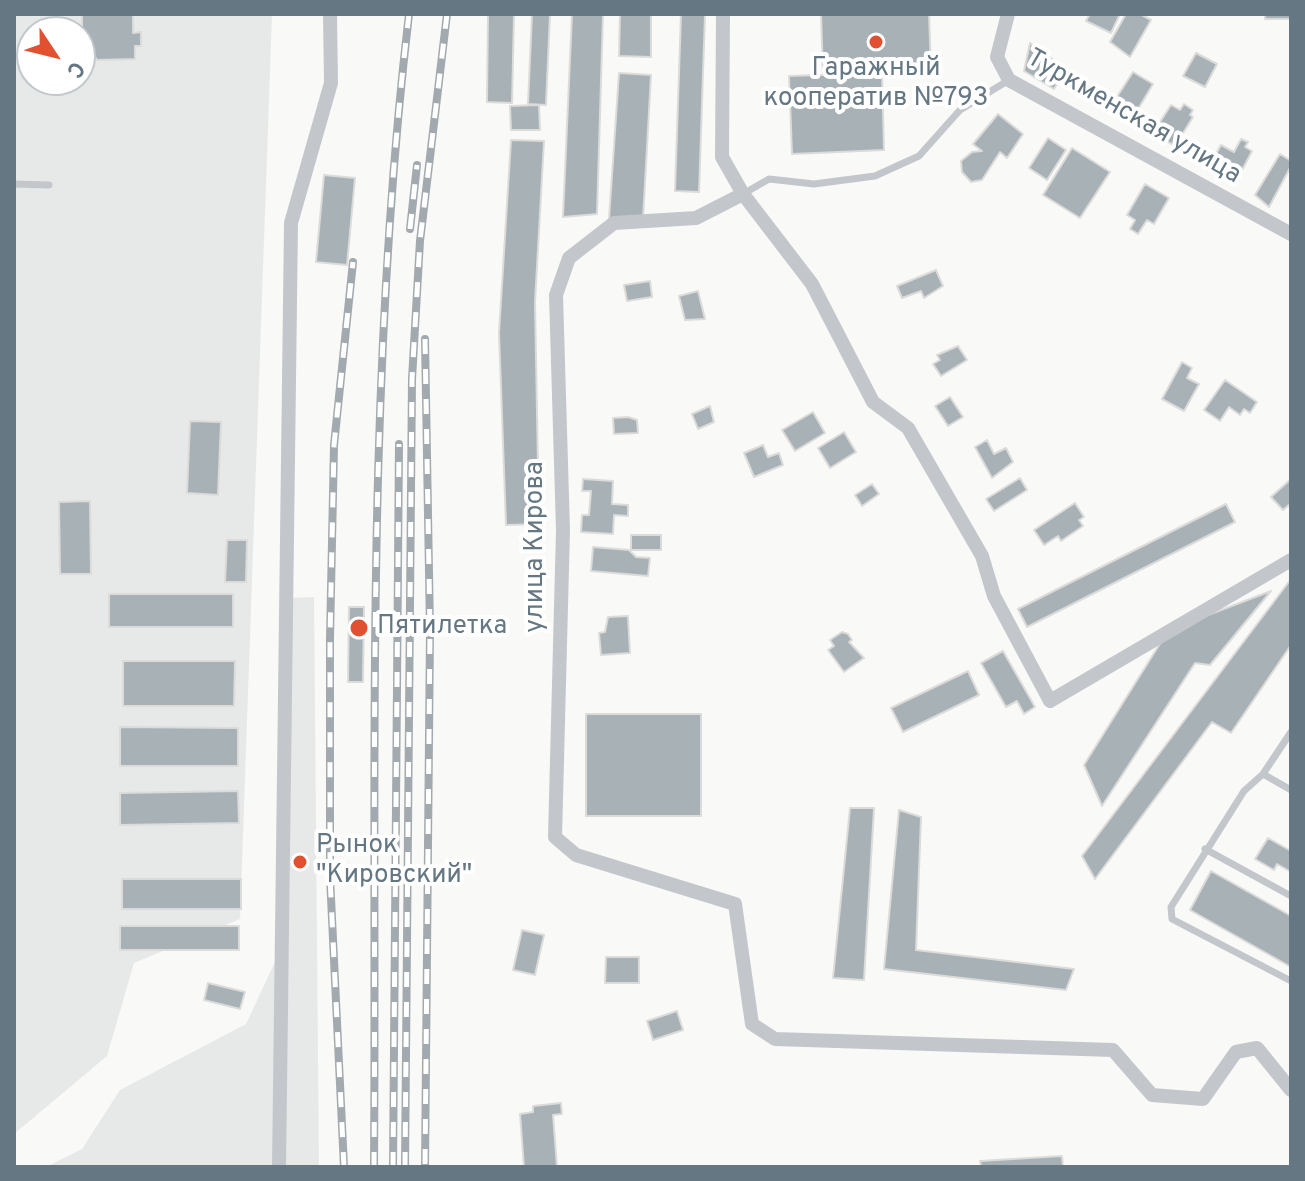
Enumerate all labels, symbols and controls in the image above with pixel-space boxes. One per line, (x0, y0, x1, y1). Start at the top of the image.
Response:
north arrow (16, 16, 96, 96)
marker: Гаражный кооператив №793 (867, 33, 885, 51)
street label: Туркменская улица (1020, 44, 1246, 192)
place label: Гаражный кооператив №793 (763, 54, 989, 116)
text: С (59, 55, 90, 82)
street label: улица Кирова (521, 461, 553, 633)
place label: Пятилетка (377, 612, 507, 644)
marker: Пятилетка (348, 617, 370, 639)
place label: Рынок "Кировский" (316, 831, 472, 892)
marker: Рынок "Кировский" (291, 853, 309, 871)

